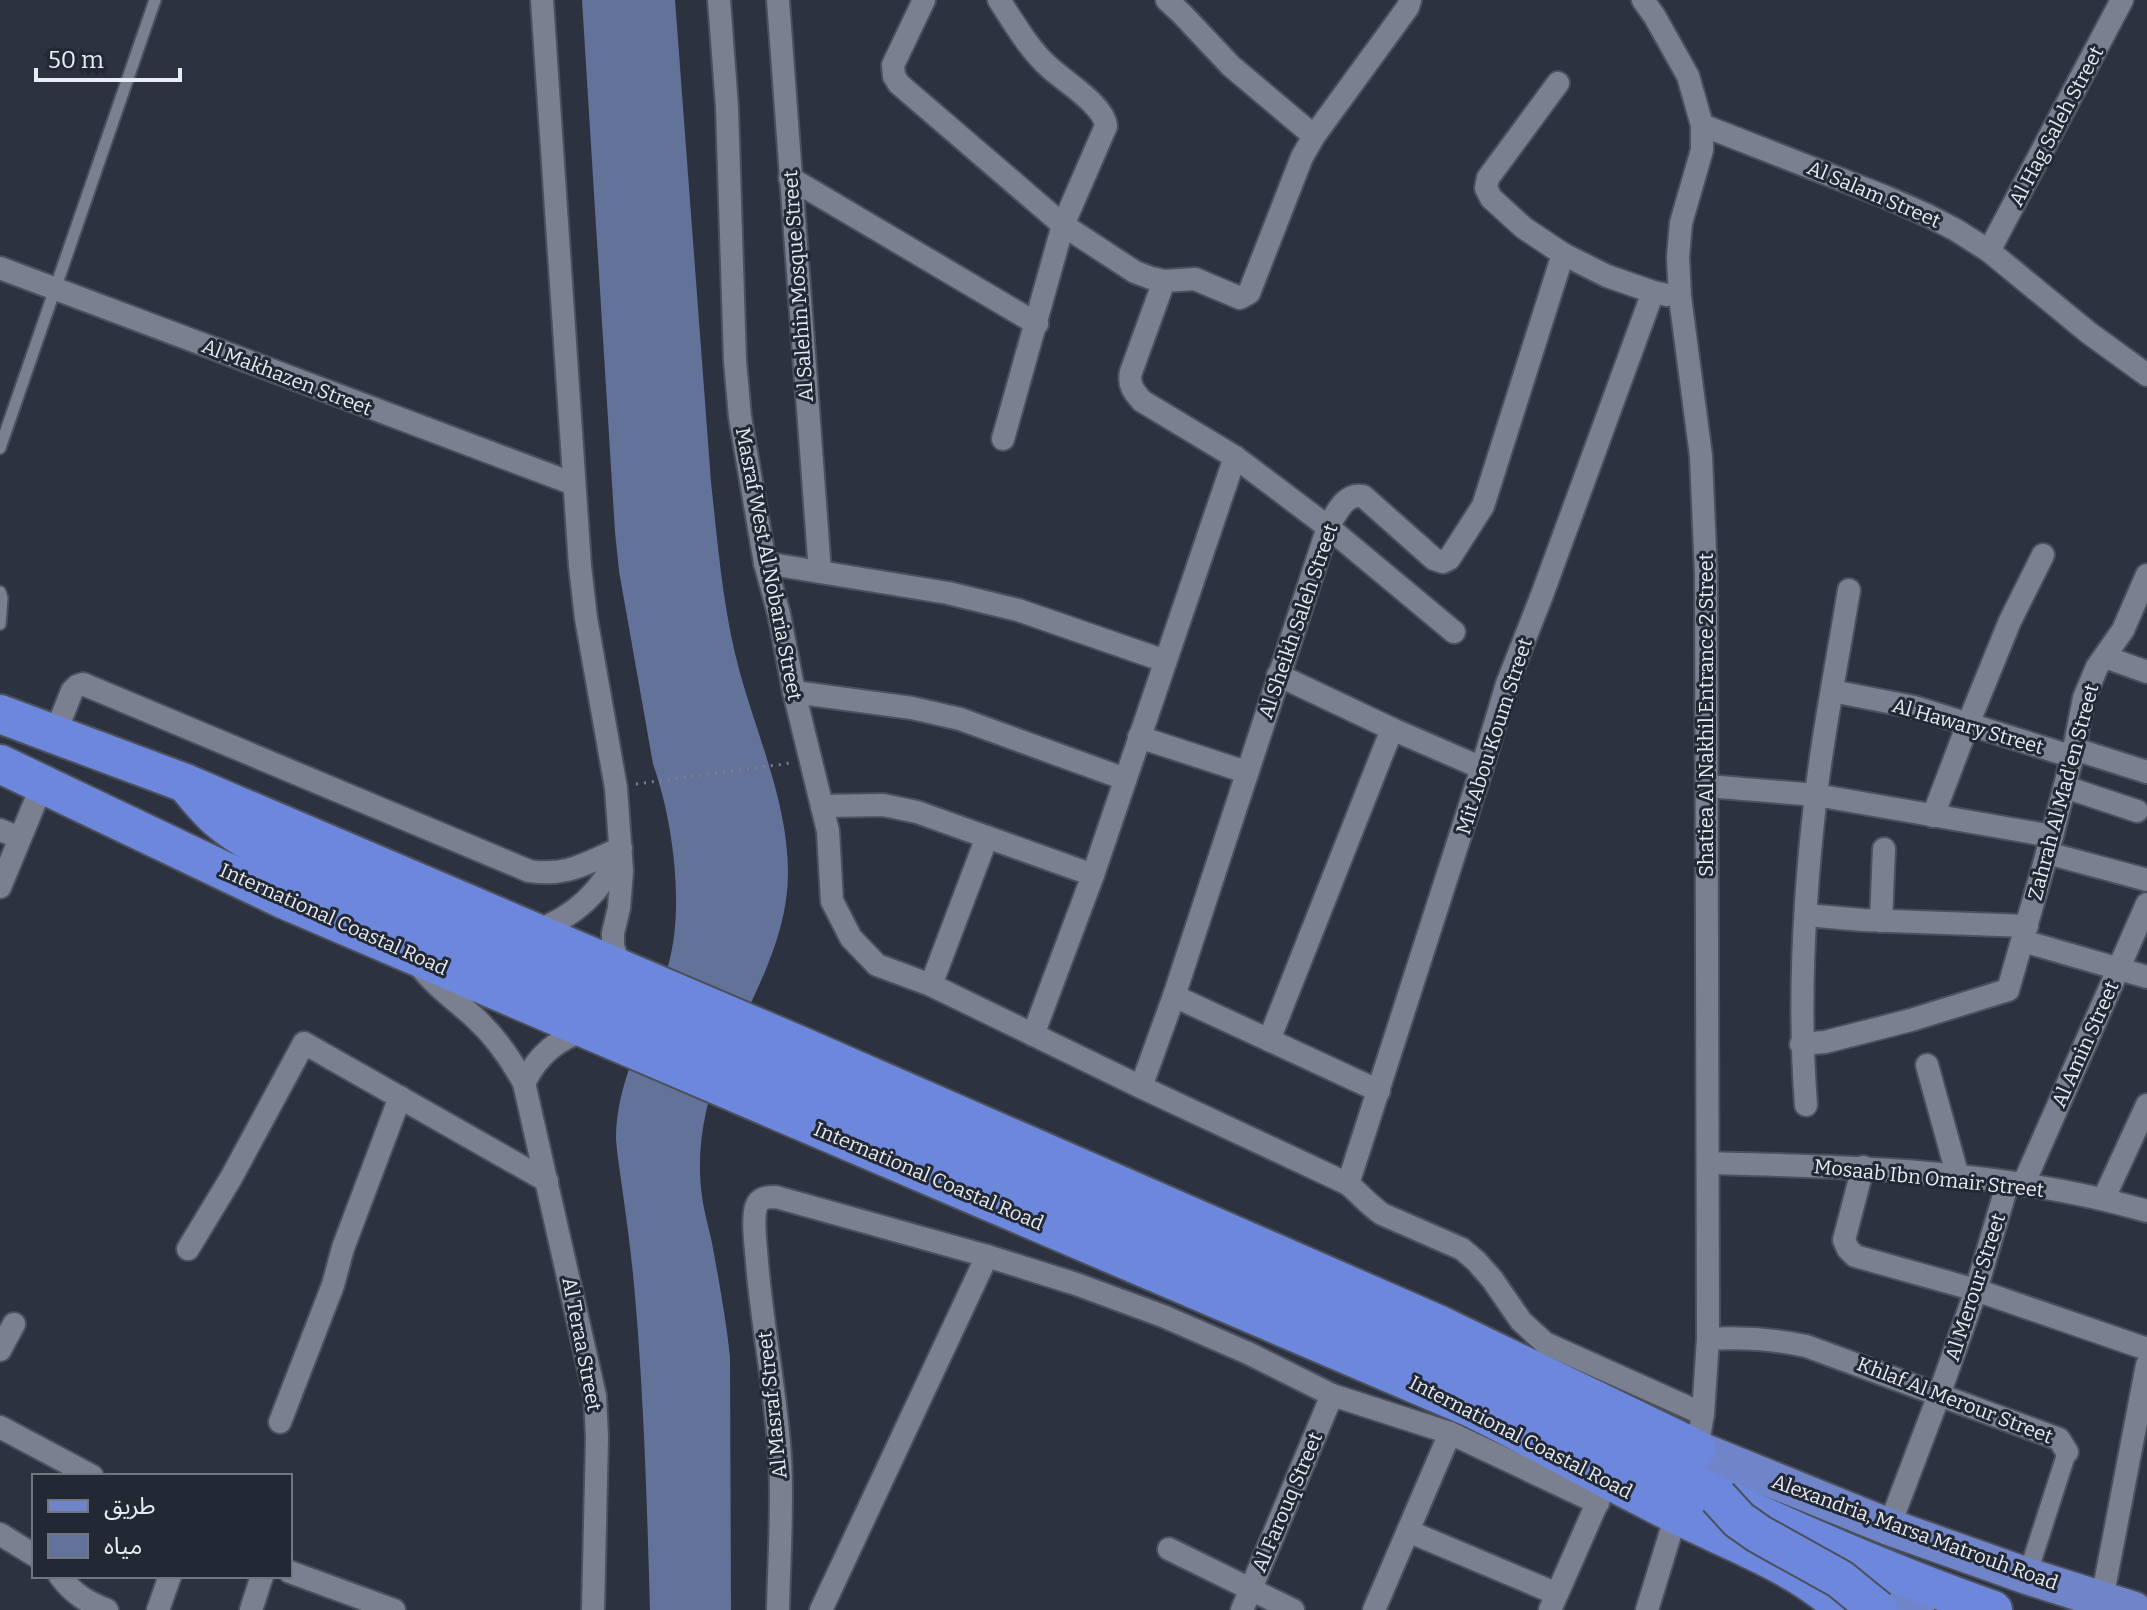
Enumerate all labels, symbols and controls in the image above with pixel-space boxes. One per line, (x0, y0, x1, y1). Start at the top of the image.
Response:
scale bar (36, 32, 180, 82)
street label: Al Hag Saleh Street (2004, 42, 2108, 210)
text: 50 m (48, 46, 104, 74)
street label: Al Salam Street (1804, 155, 1944, 233)
street label: Al Salehin Mosque Street (778, 170, 818, 402)
street label: Al Makhazen Street (199, 334, 375, 420)
street label: Masraf West Al Nobaria Street (731, 425, 807, 703)
street label: Al Sheikh Saleh Street (1253, 520, 1343, 722)
street label: Shatiea Al Nakhil Entrance 2 Street (1694, 553, 1718, 877)
street label: Mit Abou Koum Street (1451, 635, 1537, 837)
street label: Zahrah Al Mad'en Street (2023, 681, 2103, 903)
street label: Al Hawary Street (1890, 693, 2046, 759)
street label: International Coastal Road (216, 858, 452, 980)
street label: Al Amin Street (2046, 977, 2124, 1111)
street label: International Coastal Road (811, 1117, 1047, 1235)
street label: Mosaab Ibn Omair Street (1813, 1154, 2045, 1202)
street label: Al Merour Street (1940, 1210, 2010, 1364)
street label: Al Teraa Street (557, 1275, 607, 1413)
street label: Al Masraf Street (752, 1330, 792, 1480)
street label: Khlaf Al Merour Street (1854, 1352, 2056, 1448)
street label: International Coastal Road (1406, 1370, 1637, 1504)
street label: Al Farouq Street (1247, 1428, 1327, 1576)
street label: Alexandria, Marsa Matrouh Road (1769, 1469, 2061, 1595)
legend (32, 1474, 292, 1578)
text: طريق (104, 1492, 156, 1521)
text: مياه (104, 1532, 142, 1560)

